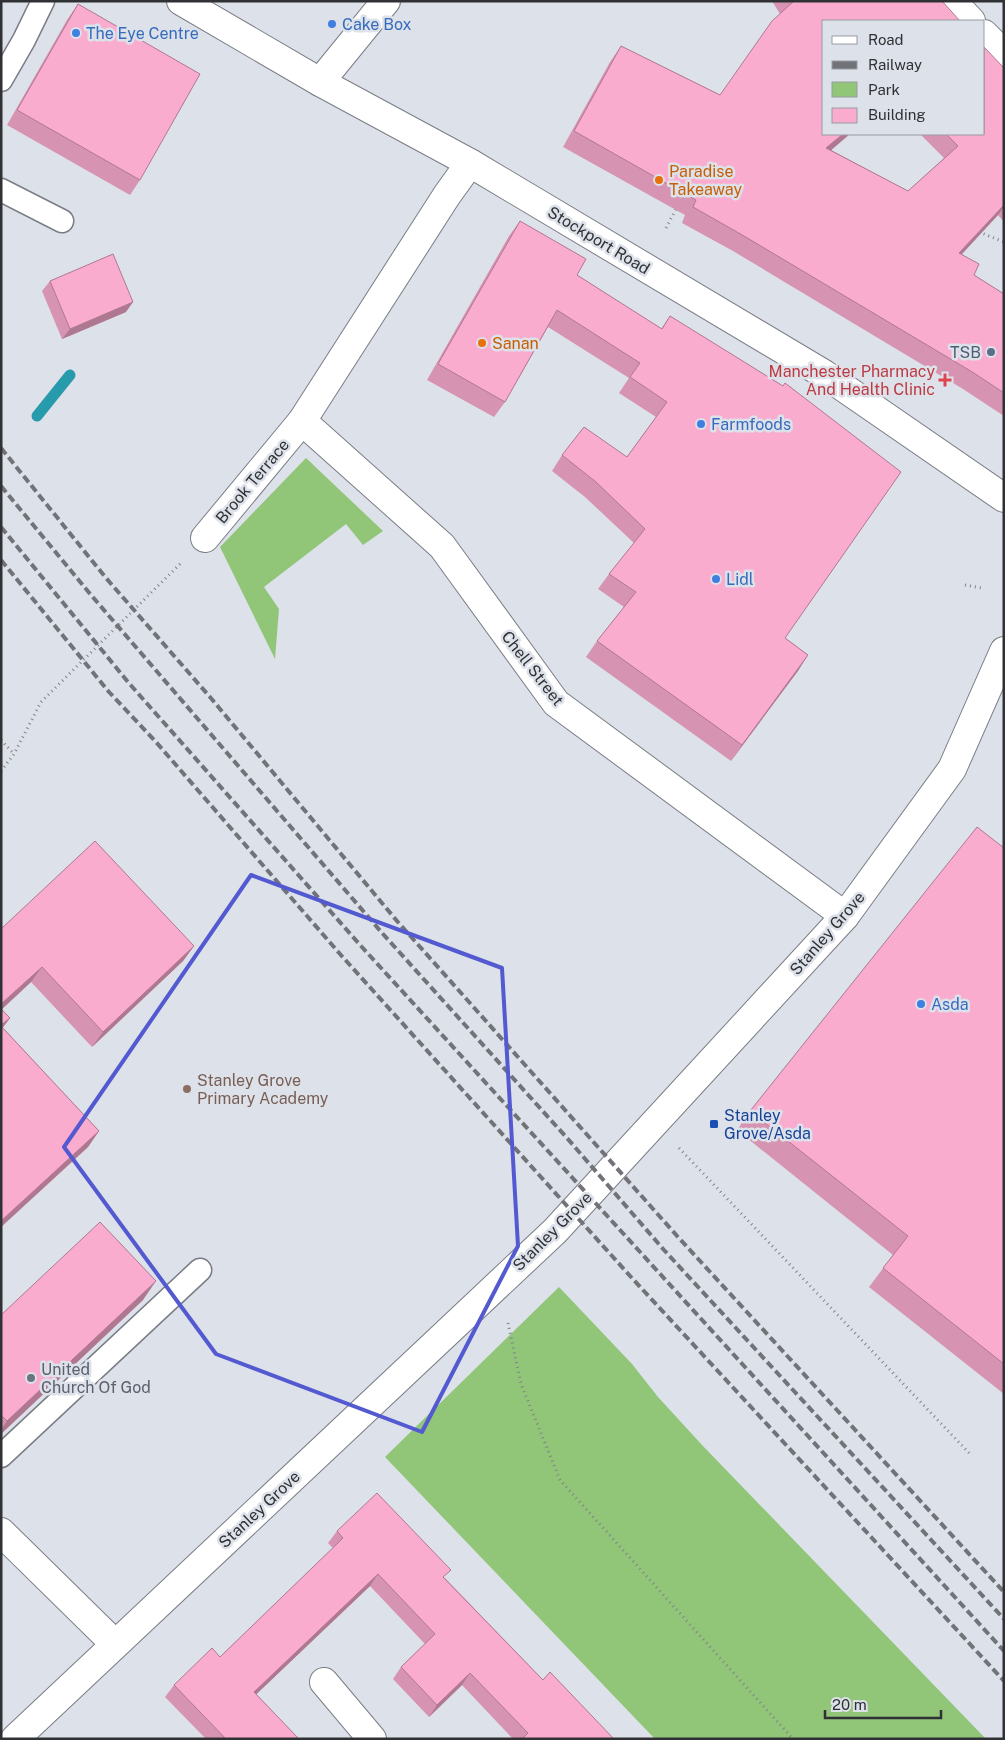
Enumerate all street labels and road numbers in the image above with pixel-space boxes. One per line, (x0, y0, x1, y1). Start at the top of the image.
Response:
street label: Stockport Road (544, 203, 653, 278)
street label: Brook Terrace (212, 435, 293, 527)
street label: Chell Street (498, 627, 568, 709)
street label: Stanley Grove (786, 888, 869, 979)
street label: Stanley Grove (509, 1188, 596, 1275)
street label: Stanley Grove (215, 1467, 304, 1552)

